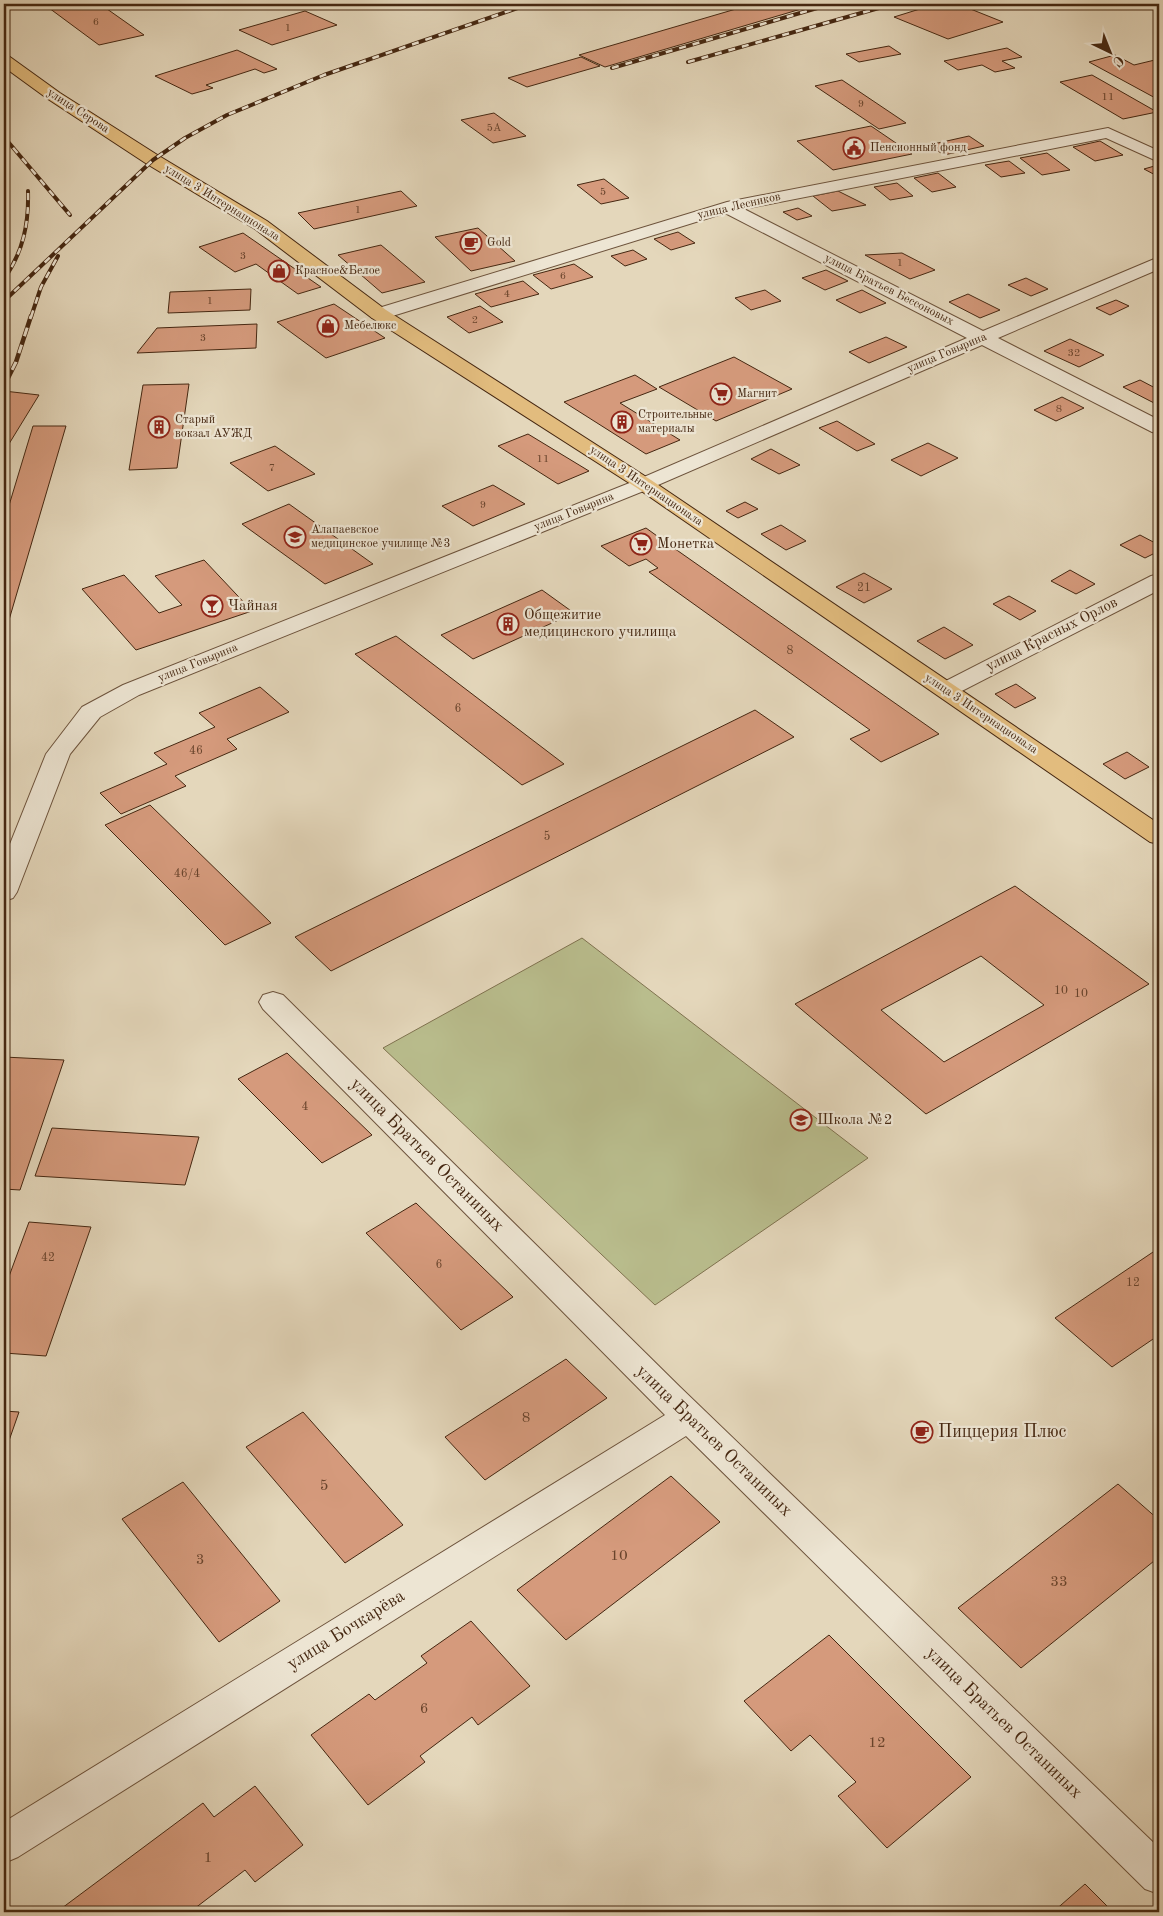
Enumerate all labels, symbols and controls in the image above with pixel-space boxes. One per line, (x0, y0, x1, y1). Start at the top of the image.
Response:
house number: 6 (93, 17, 99, 28)
house number: 1 (285, 23, 291, 34)
north arrow (1086, 28, 1136, 78)
text: С (1110, 53, 1126, 69)
street label: улица Серова (45, 87, 111, 136)
house number: 11 (1102, 92, 1114, 103)
house number: 9 (858, 99, 864, 110)
house number: 5А (487, 123, 502, 134)
public building icon: Пенсионный фонд (842, 136, 866, 160)
place label: Пенсионный фонд (870, 142, 967, 154)
street label: улица 3 Интернационала (162, 163, 282, 244)
house number: 5 (600, 187, 606, 198)
street label: улица Лесников (696, 191, 782, 221)
house number: 1 (355, 205, 361, 216)
cafe icon: Gold (459, 231, 483, 255)
place label: Gold (487, 237, 511, 249)
house number: 3 (240, 251, 246, 262)
street label: улица Братьев Бессоновых (822, 252, 956, 328)
house number: 1 (897, 258, 903, 269)
shop icon: Красное&Белое (267, 259, 291, 283)
place label: Красное&Белое (295, 265, 381, 277)
house number: 6 (560, 271, 566, 282)
house number: 4 (504, 289, 510, 300)
house number: 1 (207, 296, 213, 307)
shop icon: Мебелюкс (316, 314, 340, 338)
house number: 2 (472, 315, 478, 326)
place label: Мебелюкс (344, 320, 396, 332)
street label: улица Говырина (905, 331, 989, 375)
house number: 3 (200, 333, 206, 344)
house number: 32 (1068, 348, 1080, 359)
supermarket icon: Магнит (709, 382, 733, 406)
place label: Магнит (737, 388, 777, 400)
house number: 8 (1056, 404, 1062, 415)
place label: Строительные материалы (638, 409, 713, 435)
building icon: Строительные материалы (610, 410, 634, 434)
place label: Старый вокзал АУЖД (175, 414, 252, 440)
building icon: Старый вокзал АУЖД (147, 415, 171, 439)
street label: улица 3 Интернационала (587, 444, 705, 528)
house number: 11 (537, 454, 549, 465)
house number: 7 (269, 463, 275, 474)
street label: улица Говырина (532, 490, 616, 534)
house number: 9 (480, 500, 486, 511)
place label: Алапаевское медицинское училище №3 (311, 524, 451, 550)
school or university icon: Алапаевское медицинское училище №3 (283, 525, 307, 549)
supermarket icon: Монетка (629, 532, 653, 556)
place label: Монетка (657, 537, 715, 552)
house number: 21 (857, 582, 871, 594)
bar icon: Чайная (200, 594, 224, 618)
street label: улица Красных Орлов (984, 595, 1120, 675)
place label: Чайная (228, 599, 278, 614)
place label: Общежитие медицинского училища (524, 608, 677, 640)
building icon: Общежитие медицинского училища (496, 612, 520, 636)
street label: улица Говырина (156, 641, 240, 685)
house number: 8 (787, 645, 794, 657)
street label: улица 3 Интернационала (922, 672, 1040, 756)
house number: 6 (455, 703, 462, 715)
house number: 46 (189, 745, 203, 757)
house number: 5 (544, 830, 551, 843)
house number: 46/4 (174, 868, 200, 880)
house number: 10 (1054, 985, 1068, 997)
house number: 10 (1074, 988, 1088, 1000)
street label: улица Братьев Останиных (347, 1075, 507, 1235)
house number: 4 (302, 1101, 309, 1113)
school or university icon: Школа №2 (789, 1108, 813, 1132)
place label: Школа №2 (817, 1113, 892, 1128)
house number: 42 (41, 1252, 55, 1264)
house number: 6 (436, 1259, 443, 1271)
house number: 12 (1126, 1277, 1140, 1289)
street label: улица Братьев Останиных (632, 1362, 796, 1520)
house number: 8 (522, 1411, 530, 1426)
cafe icon: Пиццерия Плюс (910, 1420, 934, 1444)
place label: Пиццерия Плюс (938, 1423, 1066, 1441)
house number: 5 (320, 1479, 328, 1494)
house number: 10 (610, 1549, 628, 1564)
house number: 3 (196, 1553, 204, 1568)
house number: 33 (1050, 1575, 1068, 1590)
street label: улица Бочкарёва (284, 1587, 408, 1673)
street label: улица Братьев Останиных (922, 1644, 1086, 1802)
house number: 6 (420, 1702, 428, 1717)
house number: 12 (868, 1736, 886, 1751)
house number: 1 (204, 1851, 212, 1866)

